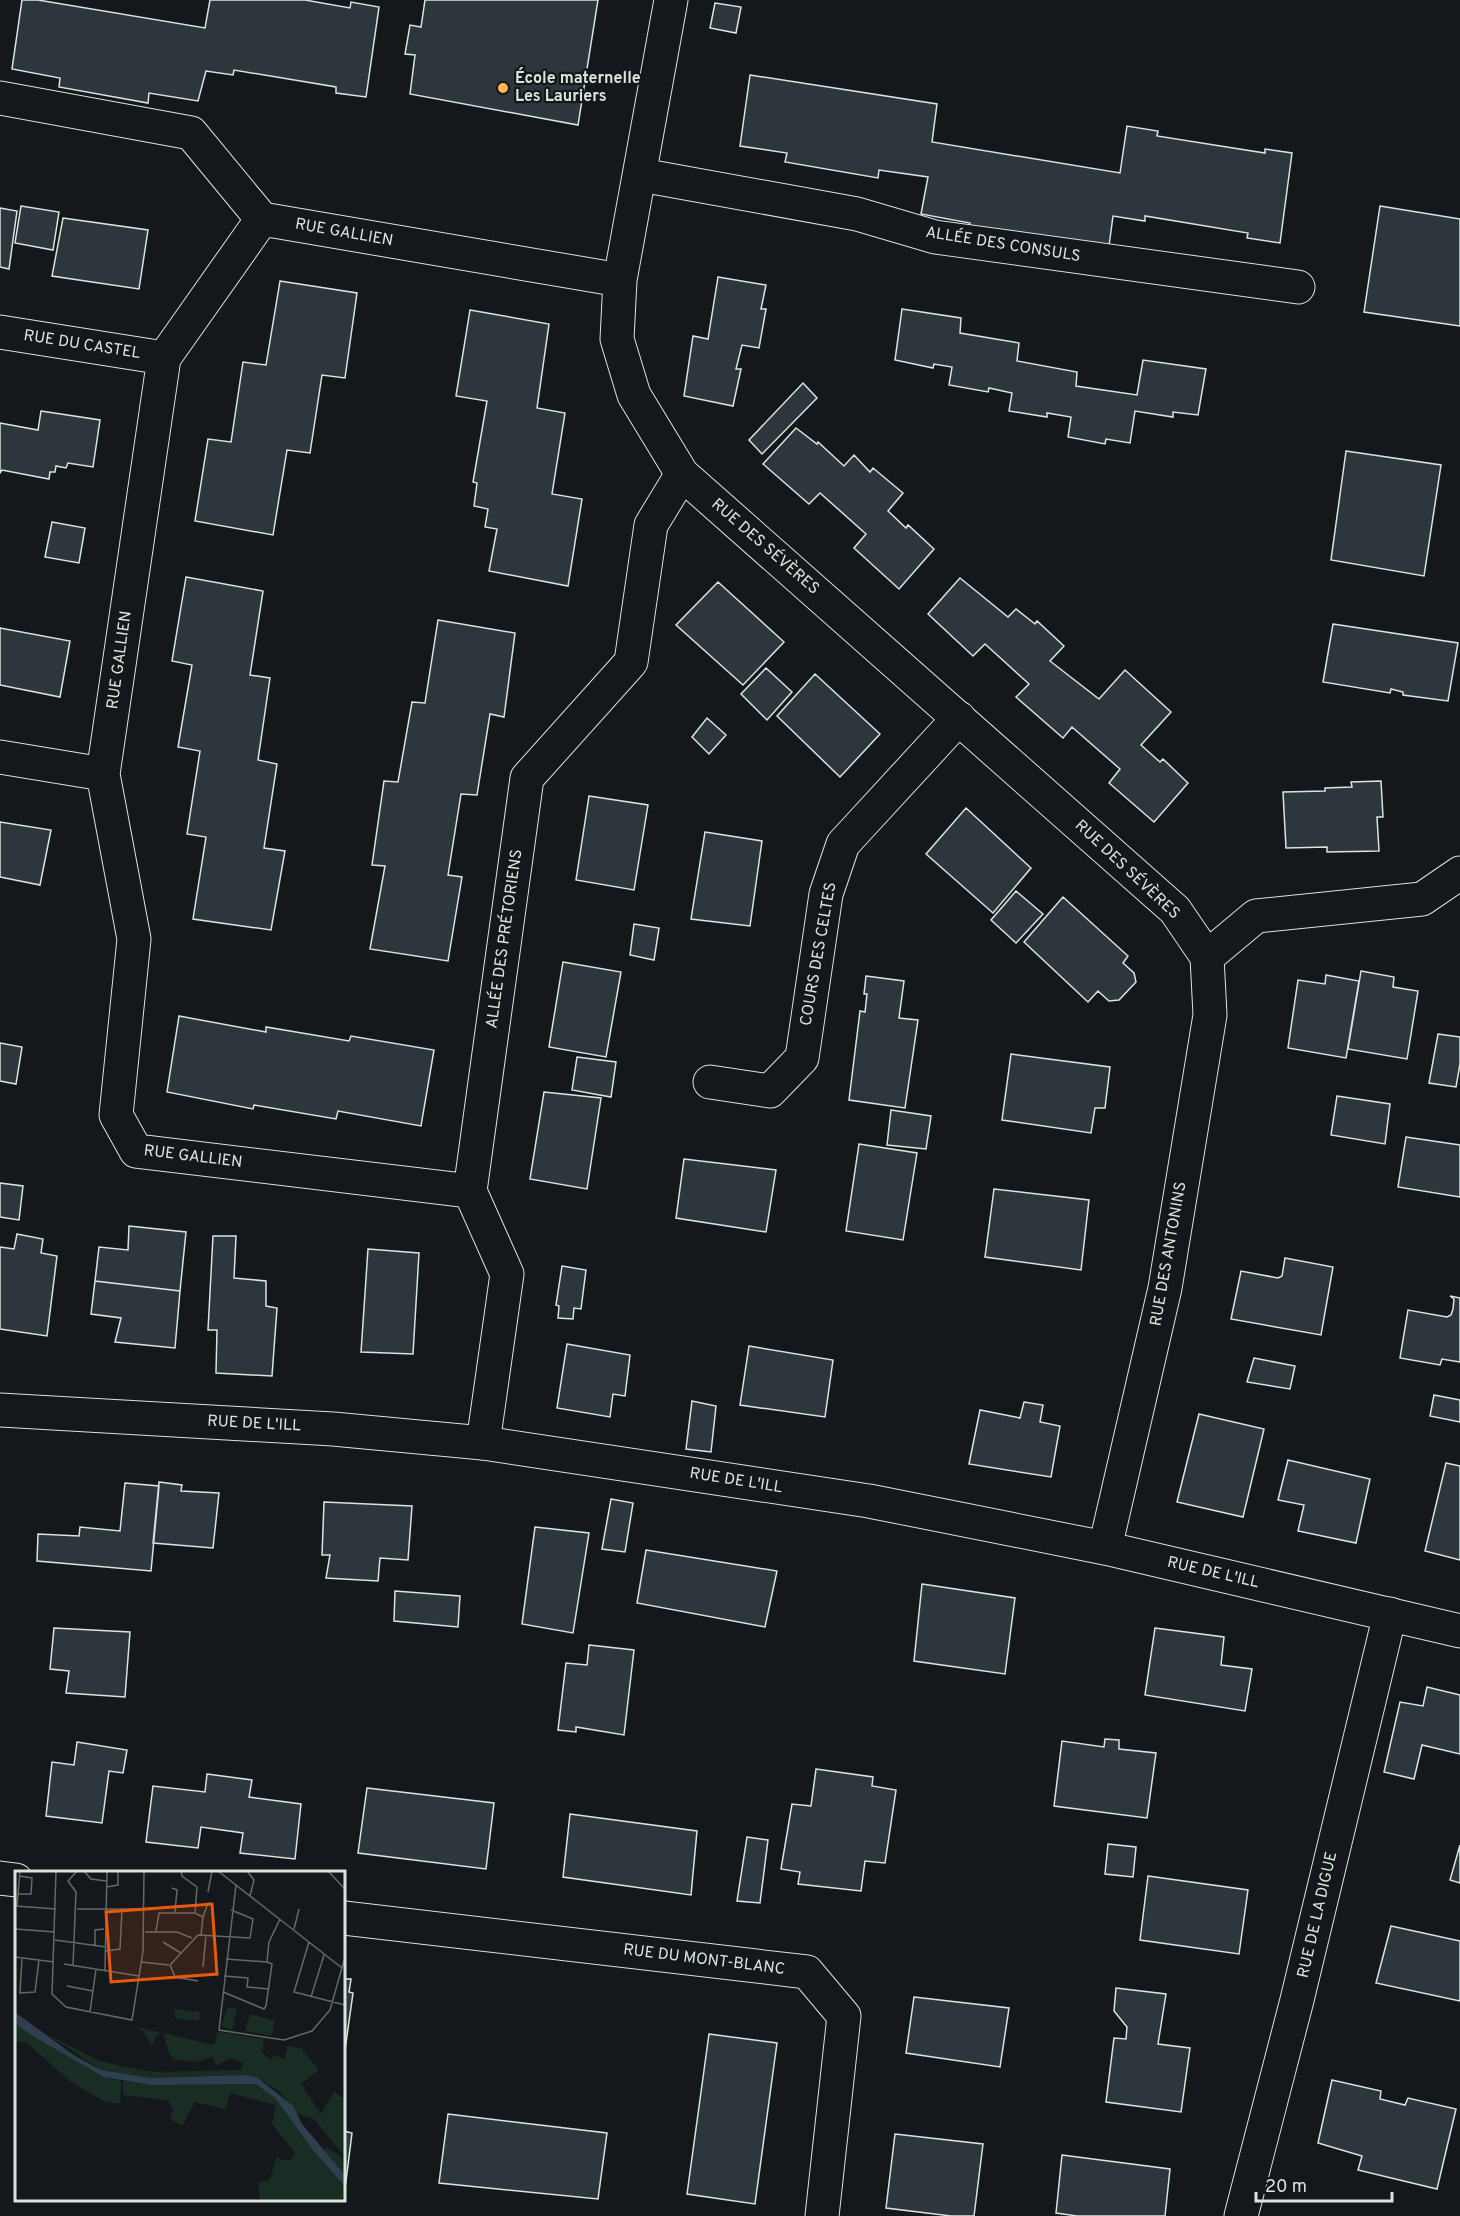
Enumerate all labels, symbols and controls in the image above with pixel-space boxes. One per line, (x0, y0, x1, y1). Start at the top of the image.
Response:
place label: École maternelle Les Lauriers (515, 67, 641, 107)
marker: École maternelle Les Lauriers (496, 81, 510, 95)
street label: RUE GALLIEN (293, 215, 395, 251)
street label: ALLÉE DES CONSULS (924, 221, 1082, 267)
street label: RUE DU CASTEL (22, 326, 142, 364)
street label: RUE DES SÉVÈRES (707, 493, 824, 599)
street label: RUE GALLIEN (103, 609, 137, 711)
street label: RUE DES SÉVÈRES (1070, 815, 1185, 924)
street label: ALLÉE DES PRÉTORIENS (481, 848, 527, 1030)
street label: COURS DES CELTES (797, 881, 841, 1027)
street label: RUE GALLIEN (143, 1141, 243, 1173)
street label: RUE DES ANTONINS (1146, 1180, 1192, 1328)
street label: RUE DE L'ILL (207, 1412, 301, 1436)
street label: RUE DE L'ILL (688, 1464, 784, 1498)
street label: RUE DE L'ILL (1165, 1553, 1261, 1593)
street label: RUE DE LA DIGUE (1294, 1850, 1342, 1980)
inset map (15, 1871, 345, 2201)
street label: RUE DU MONT-BLANC (622, 1940, 786, 1980)
scale bar (1256, 2165, 1392, 2203)
text: 20 m (1265, 2176, 1307, 2199)

